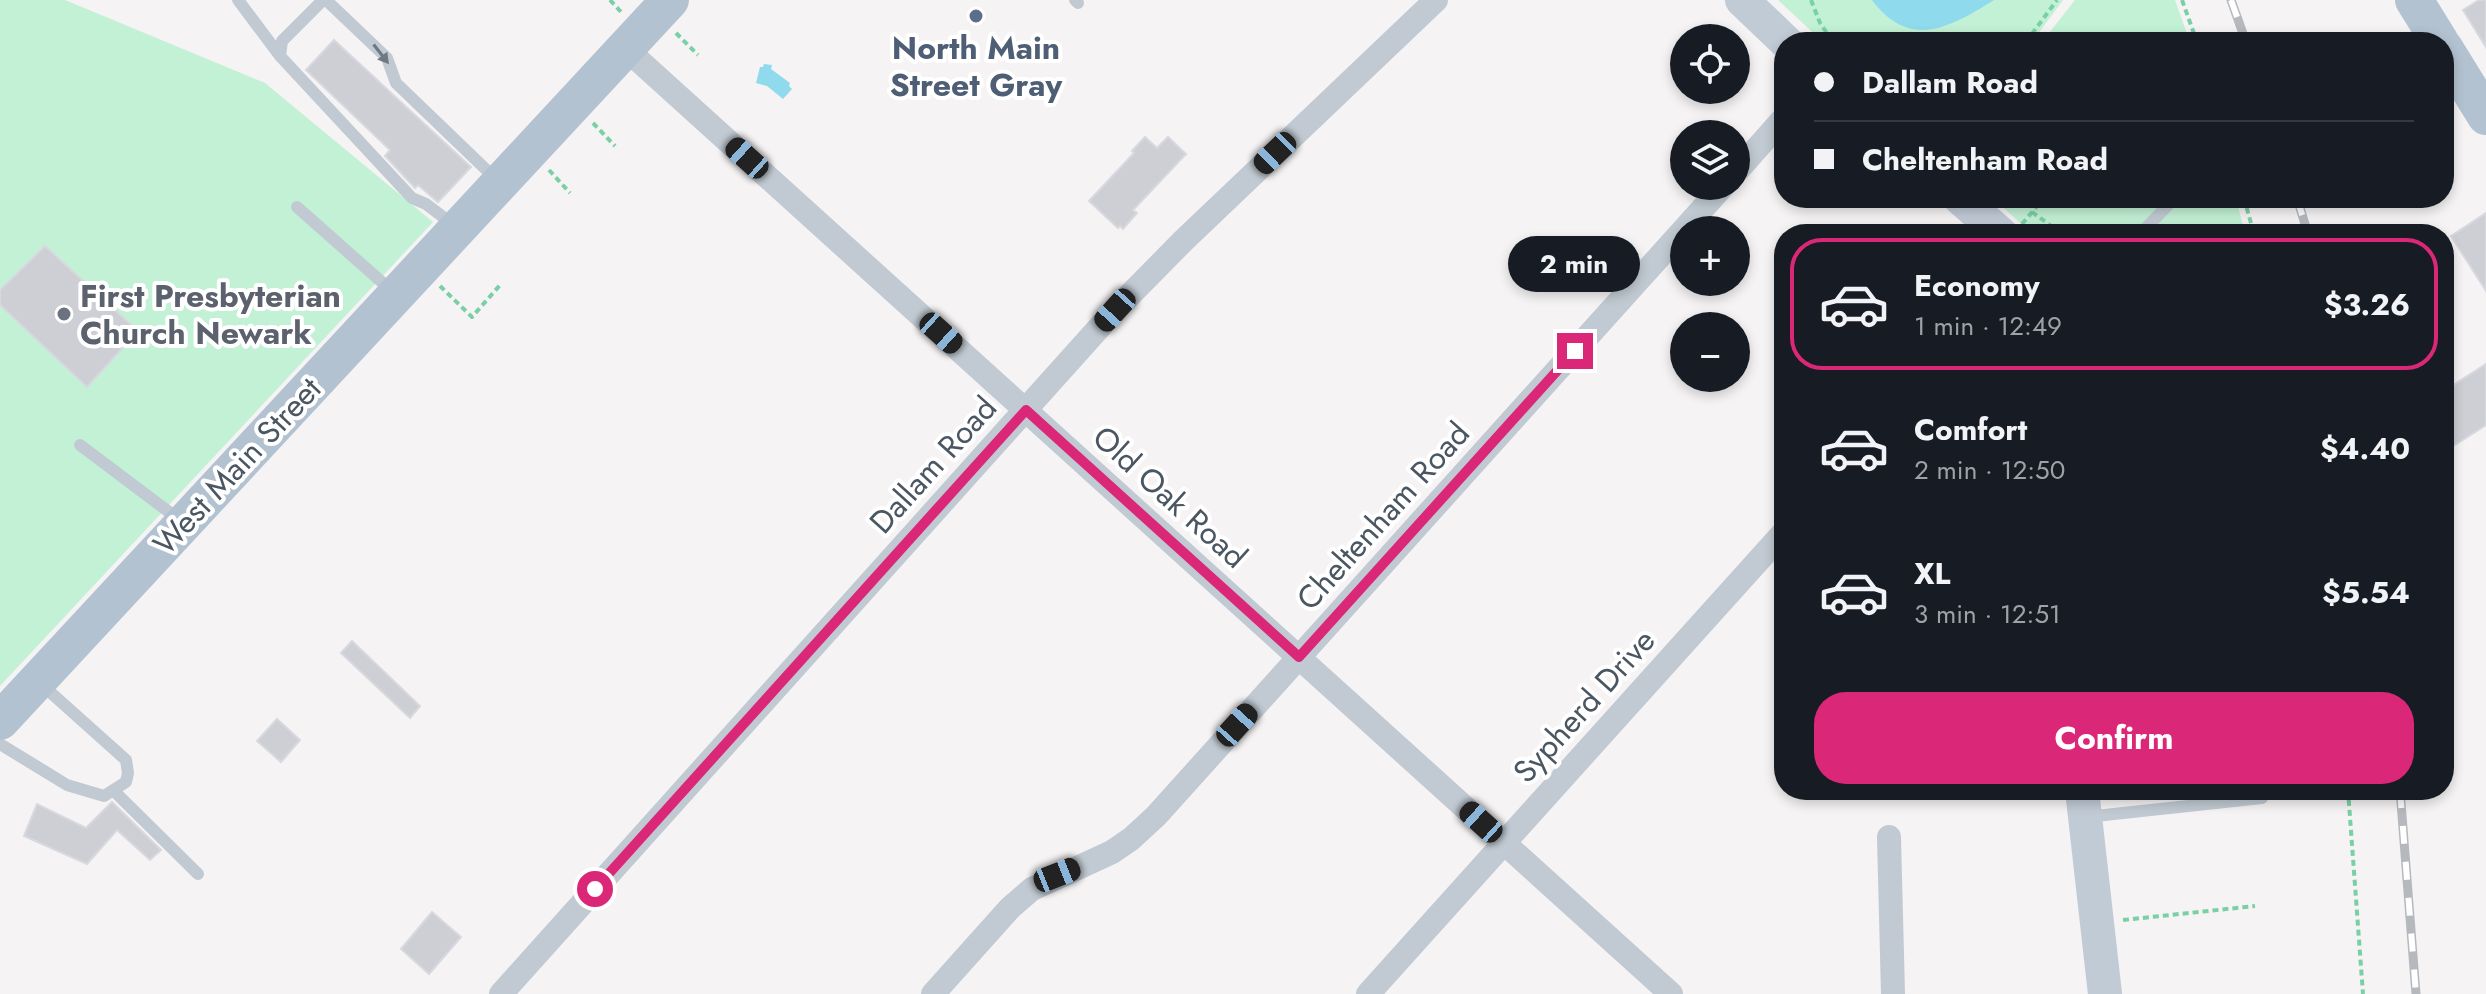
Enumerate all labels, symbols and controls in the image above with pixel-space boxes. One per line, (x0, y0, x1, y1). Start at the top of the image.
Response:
marker: North Main Street Gray (967, 7, 985, 25)
map controls (1670, 24, 1750, 392)
button: locate (1670, 24, 1750, 104)
place label: North Main Street Gray (890, 25, 1062, 108)
one-way arrow (373, 43, 389, 65)
text: Dallam Road (1862, 61, 2038, 104)
button: layers (1670, 120, 1750, 200)
car (1249, 128, 1301, 178)
car (721, 133, 773, 183)
text: Cheltenham Road (1862, 138, 2108, 181)
button: + (1670, 216, 1750, 296)
callout: 2 min (1509, 235, 1641, 291)
text: 2 min (1540, 245, 1608, 283)
text: Economy (1914, 264, 2040, 307)
icon: car (1818, 268, 1890, 340)
place label: First Presbyterian Church Newark (80, 273, 341, 356)
text: $3.26 (2324, 283, 2410, 326)
car (1090, 284, 1140, 336)
marker: First Presbyterian Church Newark (55, 305, 73, 323)
text: 1 min · 12:49 (1914, 307, 2062, 345)
car (915, 308, 967, 358)
button: − (1670, 312, 1750, 392)
route end (1557, 333, 1593, 369)
street label: West Main Street (142, 367, 332, 565)
street label: Dallam Road (859, 386, 1007, 544)
text: Comfort (1914, 408, 2027, 451)
street label: Cheltenham Road (1286, 412, 1480, 620)
icon: car (1818, 412, 1890, 484)
street label: Old Oak Road (1083, 415, 1257, 579)
text: $4.40 (2320, 427, 2410, 470)
text: 2 min · 12:50 (1914, 451, 2065, 489)
text: XL (1914, 552, 1950, 595)
icon: car (1818, 556, 1890, 628)
text: $5.54 (2322, 571, 2410, 614)
text: 3 min · 12:51 (1914, 595, 2061, 633)
street label: Sypherd Drive (1502, 619, 1666, 793)
button: Confirm (1814, 692, 2414, 784)
car (1212, 699, 1262, 751)
car (1455, 797, 1507, 847)
car (1030, 855, 1084, 895)
route start (577, 871, 613, 907)

